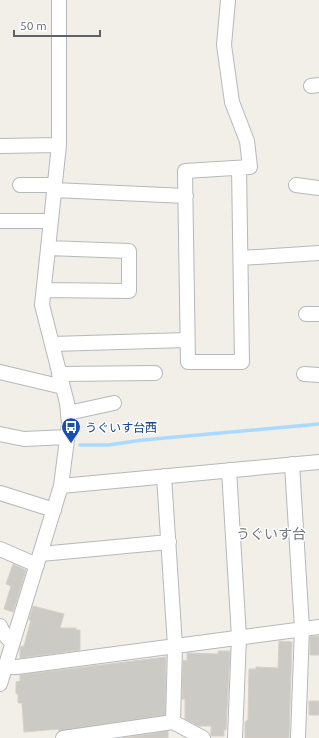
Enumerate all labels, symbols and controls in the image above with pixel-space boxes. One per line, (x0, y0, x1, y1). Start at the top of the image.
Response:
scale bar (14, 12, 100, 38)
text: 50 m (20, 19, 47, 32)
bus stop icon: うぐいす台西 (60, 416, 82, 444)
place label: うぐいす台西 (85, 421, 157, 434)
district label: うぐいす台 (236, 526, 306, 542)

